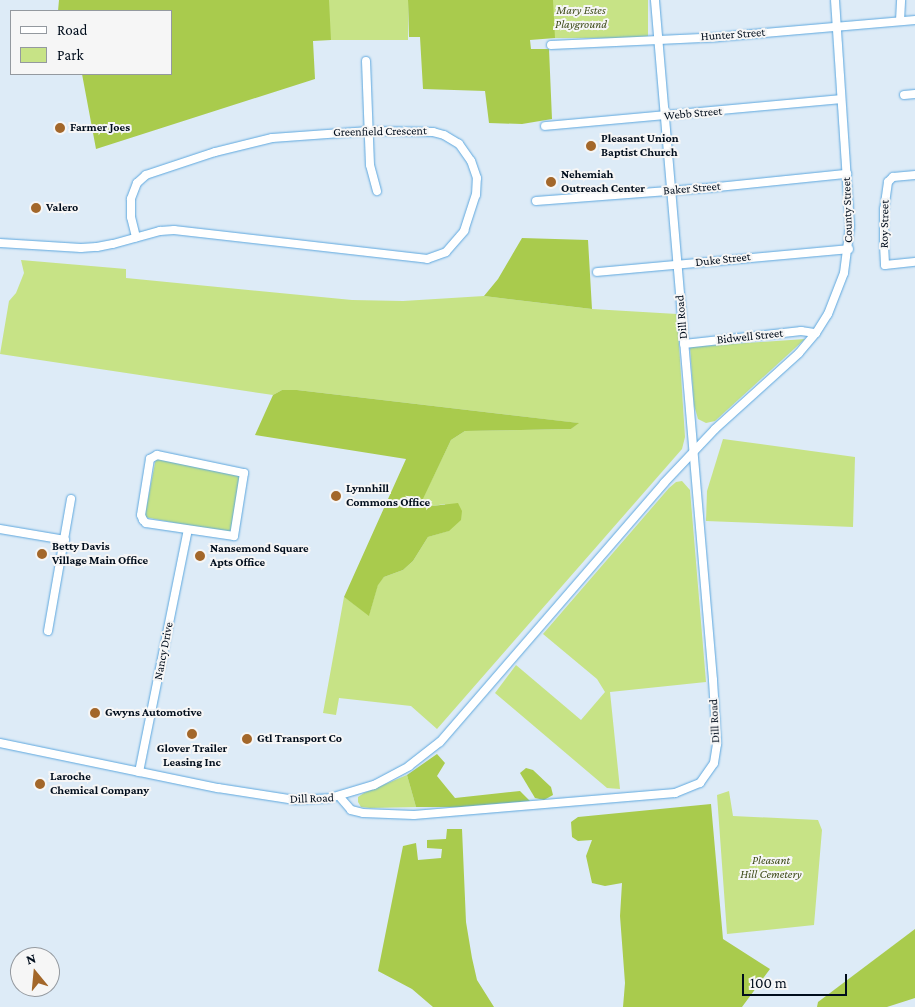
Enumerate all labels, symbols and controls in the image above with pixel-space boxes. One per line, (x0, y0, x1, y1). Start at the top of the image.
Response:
park label: Mary Estes Playground (555, 4, 607, 32)
legend (10, 10, 172, 75)
text: Road (57, 22, 87, 38)
street label: Hunter Street (700, 26, 766, 44)
text: Park (57, 47, 84, 63)
street label: Webb Street (663, 104, 723, 124)
place label: Farmer Joes (70, 121, 130, 135)
marker: Farmer Joes (54, 122, 66, 134)
street label: Greenfield Crescent (333, 124, 427, 140)
place label: Pleasant Union Baptist Church (601, 132, 679, 160)
marker: Pleasant Union Baptist Church (585, 140, 597, 152)
place label: Nehemiah Outreach Center (561, 168, 645, 196)
marker: Nehemiah Outreach Center (545, 176, 557, 188)
street label: County Street (840, 177, 856, 243)
street label: Baker Street (663, 179, 721, 199)
street label: Roy Street (877, 200, 893, 248)
place label: Valero (46, 201, 78, 215)
marker: Valero (30, 202, 42, 214)
street label: Duke Street (695, 250, 751, 270)
street label: Dill Road (673, 294, 691, 340)
street label: Bidwell Street (716, 326, 784, 348)
place label: Lynnhill Commons Office (346, 482, 430, 510)
marker: Lynnhill Commons Office (330, 490, 342, 502)
place label: Betty Davis Village Main Office (52, 540, 148, 568)
place label: Nansemond Square Apts Office (210, 542, 309, 570)
marker: Betty Davis Village Main Office (36, 548, 48, 560)
marker: Nansemond Square Apts Office (194, 550, 206, 562)
street label: Nancy Drive (151, 621, 177, 681)
street label: Dill Road (707, 699, 723, 743)
place label: Gwyns Automotive (105, 706, 202, 720)
marker: Gwyns Automotive (89, 707, 101, 719)
marker: Glover Trailer Leasing Inc (186, 728, 198, 740)
place label: Gtl Transport Co (257, 732, 342, 746)
marker: Gtl Transport Co (241, 733, 253, 745)
place label: Glover Trailer Leasing Inc (157, 742, 227, 770)
place label: Laroche Chemical Company (50, 770, 149, 798)
marker: Laroche Chemical Company (34, 778, 46, 790)
street label: Dill Road (290, 791, 334, 807)
park label: Pleasant Hill Cemetery (740, 854, 802, 882)
north arrow (10, 947, 60, 997)
text: N (24, 950, 38, 968)
scale bar (745, 964, 850, 996)
text: 100 m (750, 975, 787, 991)

